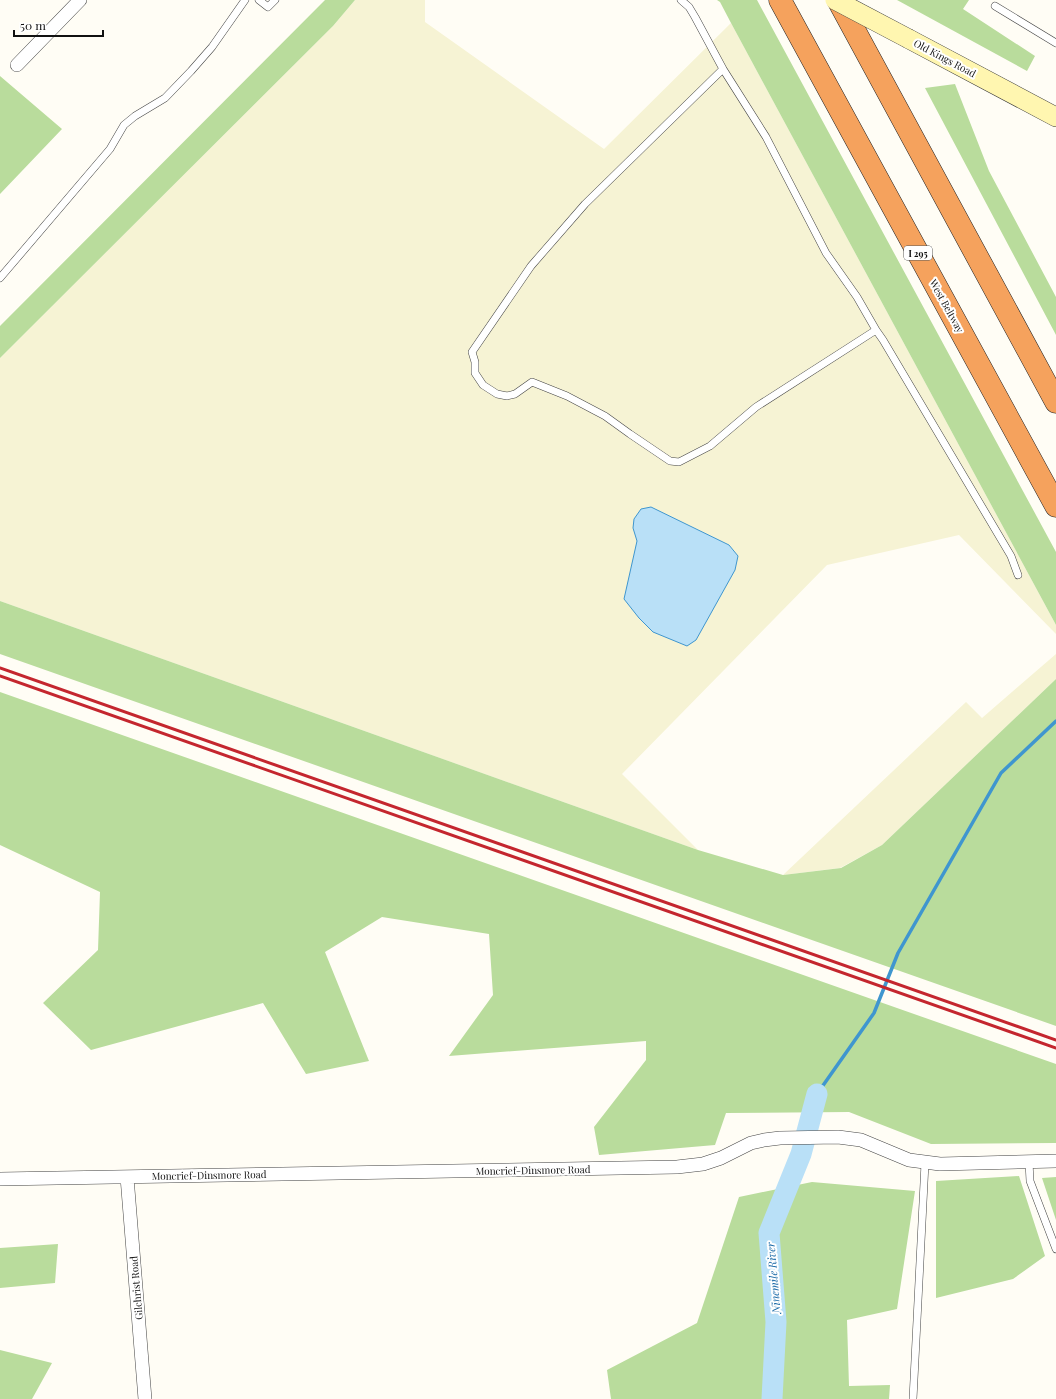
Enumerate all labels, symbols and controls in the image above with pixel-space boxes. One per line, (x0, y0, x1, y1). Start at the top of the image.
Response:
scale bar (14, 12, 103, 38)
text: 50 m (20, 17, 46, 33)
street label: Old Kings Road (911, 36, 979, 80)
road number: I 295 (904, 246, 932, 260)
street label: West Beltway (926, 276, 967, 335)
street label: Moncrief-Dinsmore Road (475, 1162, 591, 1178)
street label: Moncrief-Dinsmore Road (151, 1167, 267, 1183)
water label: Ninemile River (762, 1242, 784, 1315)
street label: Gilchrist Road (126, 1255, 146, 1320)

